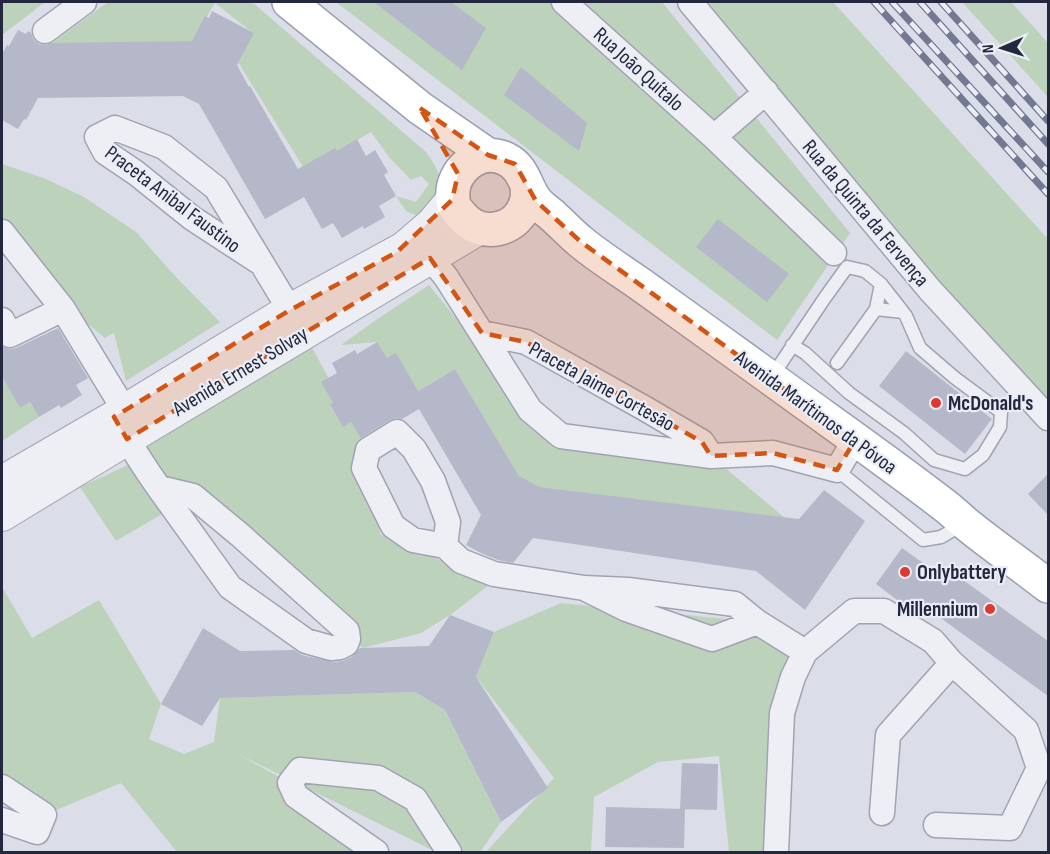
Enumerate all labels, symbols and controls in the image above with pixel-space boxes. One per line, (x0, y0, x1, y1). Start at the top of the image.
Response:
north arrow (972, 18, 1032, 78)
street label: Rua João Quítalo (588, 22, 689, 116)
text: N (979, 44, 998, 53)
street label: Rua da Quinta da Fervença (797, 135, 934, 292)
street label: Praceta Anibal Faustino (100, 140, 245, 259)
street label: Avenida Ernest Solvay (167, 321, 312, 422)
street label: Praceta Jaime Cortesão (525, 336, 679, 437)
street label: Avenida Marítimos da Póvoa (729, 345, 902, 480)
place label: McDonald's (948, 391, 1033, 416)
marker: McDonald's (929, 396, 943, 410)
place label: Onlybattery (917, 560, 1006, 585)
marker: Onlybattery (898, 565, 912, 579)
place label: Millennium (897, 597, 978, 622)
marker: Millennium (983, 602, 997, 616)

